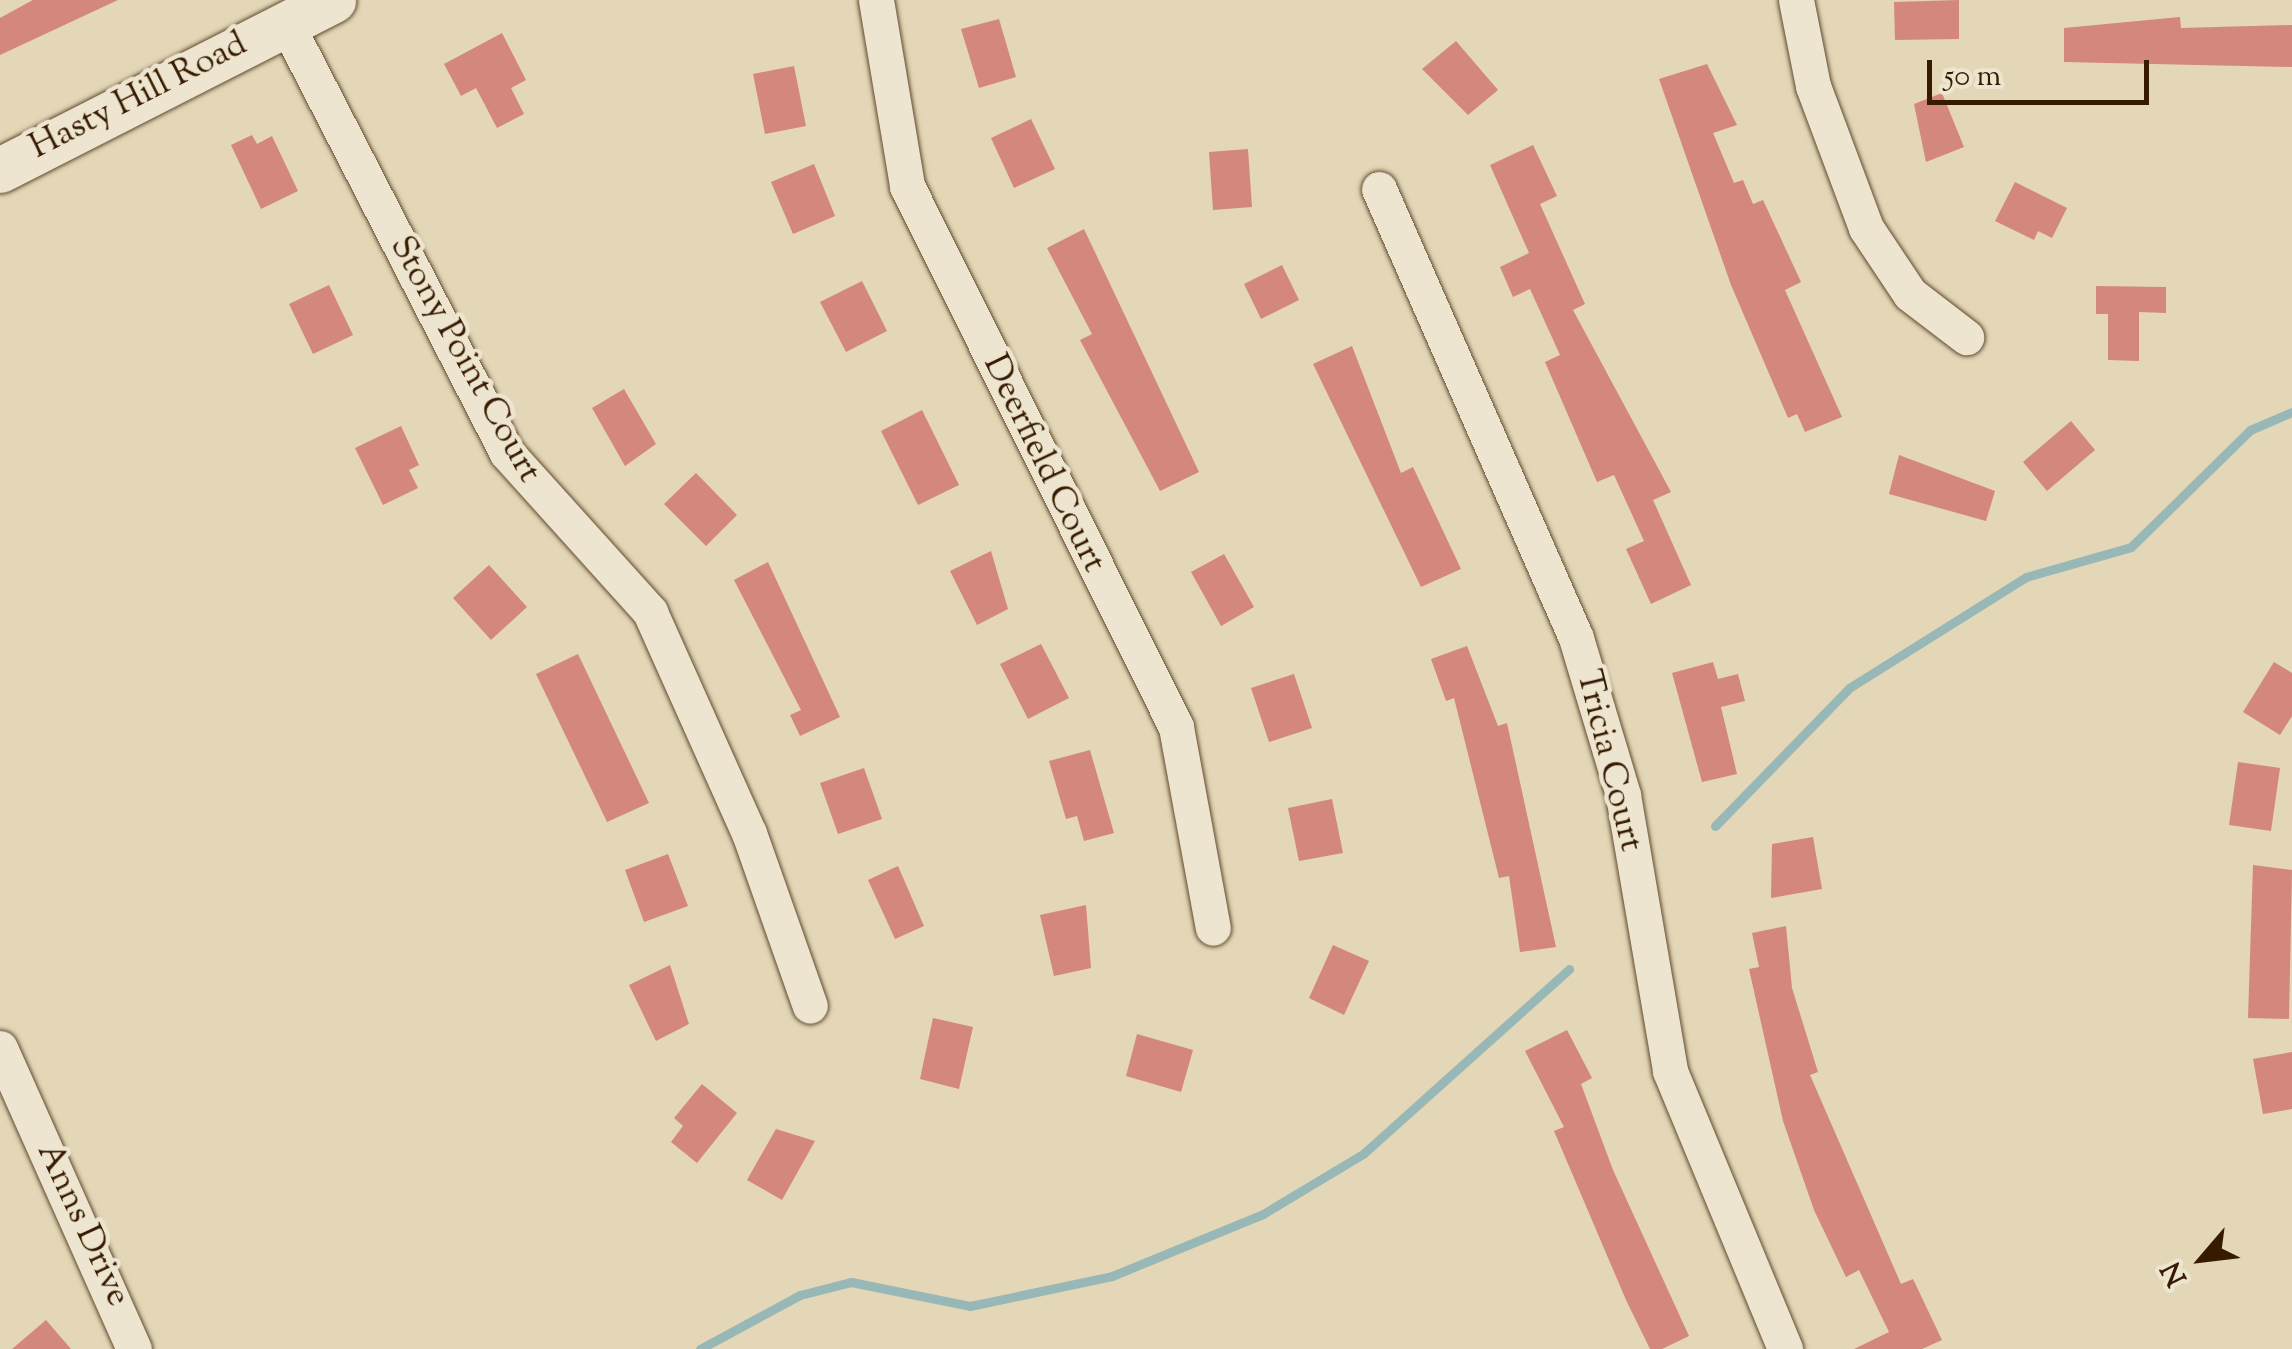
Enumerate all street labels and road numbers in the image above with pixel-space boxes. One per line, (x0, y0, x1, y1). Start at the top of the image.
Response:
street label: Hasty Hill Road (24, 24, 254, 170)
street label: Stony Point Court (379, 229, 549, 491)
street label: Deerfield Court (972, 348, 1114, 580)
street label: Tricia Court (1565, 666, 1651, 856)
street label: Anns Drive (26, 1137, 138, 1313)

